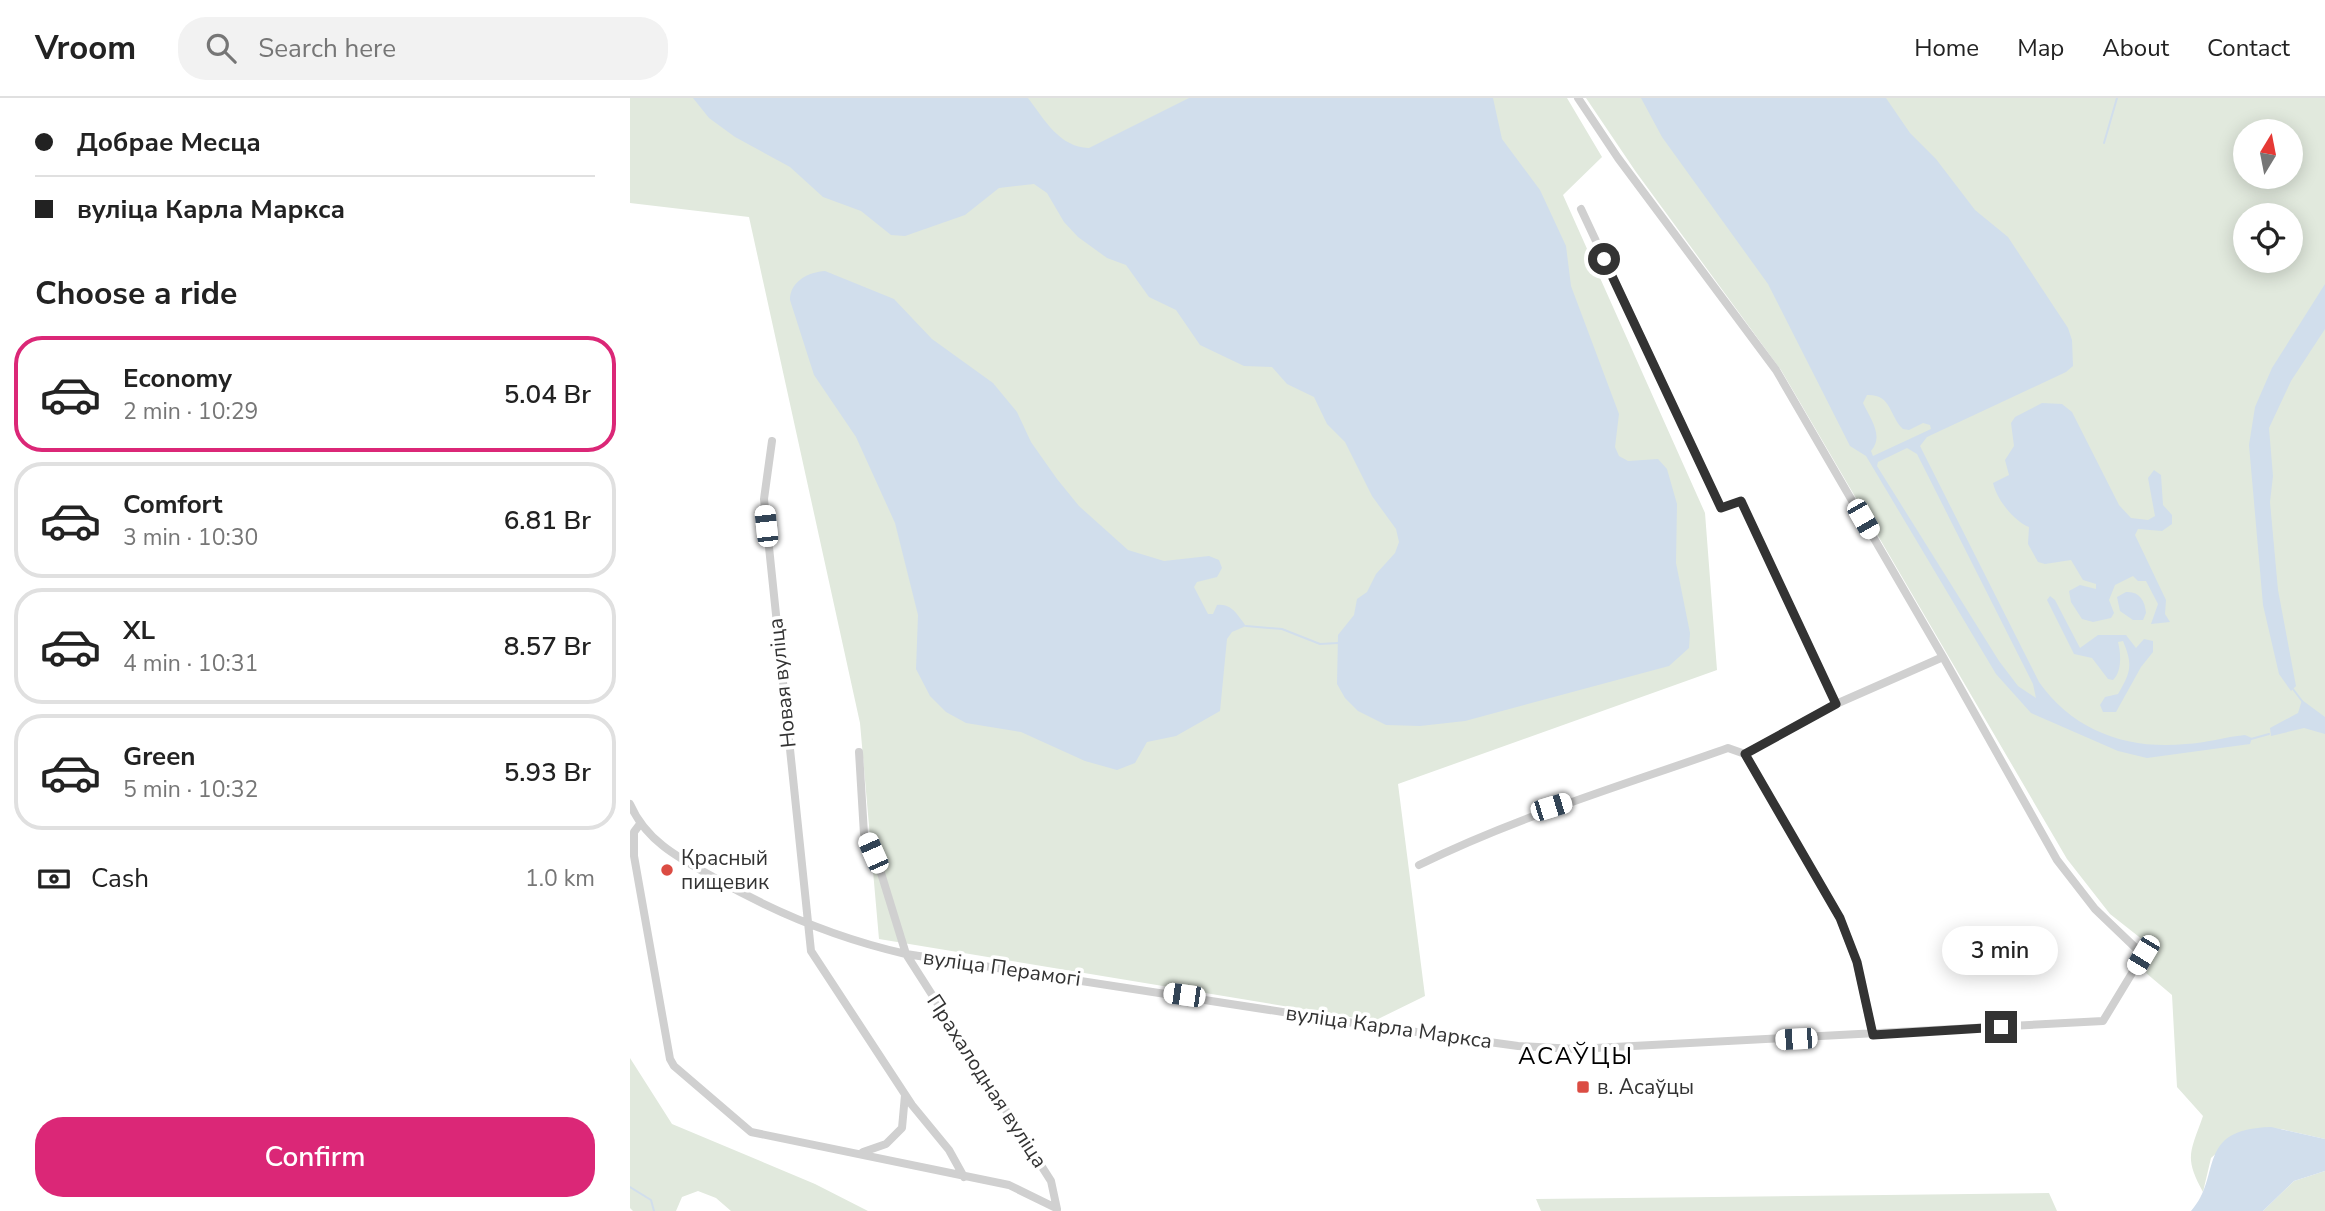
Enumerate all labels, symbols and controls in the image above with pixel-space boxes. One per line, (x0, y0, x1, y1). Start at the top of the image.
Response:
search box (178, 17, 668, 80)
text: Vroom (35, 26, 136, 71)
icon: search (202, 29, 240, 67)
text: Search here (258, 31, 396, 66)
text: Home (1914, 32, 1979, 64)
text: Map (2017, 32, 2064, 64)
text: About (2102, 32, 2169, 64)
text: Contact (2207, 32, 2290, 64)
north arrow (2233, 119, 2303, 189)
map controls (2233, 119, 2303, 273)
text: Добрае Месца (77, 125, 261, 160)
text: вуліца Карла Маркса (77, 192, 345, 227)
button: locate (2233, 203, 2303, 273)
route start (1588, 243, 1620, 275)
text: Choose a ride (35, 272, 237, 315)
text: Economy (123, 361, 232, 396)
icon: car (39, 363, 102, 426)
text: 5.04 Br (504, 377, 591, 412)
text: 2 min · 10:29 (123, 396, 258, 427)
text: Comfort (123, 487, 223, 522)
icon: car (39, 489, 102, 552)
car (1844, 496, 1883, 542)
text: 6.81 Br (504, 503, 591, 538)
car (754, 504, 779, 548)
text: 3 min · 10:30 (123, 522, 258, 553)
text: XL (123, 613, 155, 648)
icon: car (39, 615, 102, 678)
street label: Новая вуліца (761, 617, 803, 749)
text: 8.57 Br (504, 629, 591, 664)
text: 4 min · 10:31 (123, 648, 258, 679)
text: Green (123, 739, 196, 774)
icon: car (39, 741, 102, 804)
text: 5.93 Br (504, 755, 591, 790)
text: 5 min · 10:32 (123, 774, 258, 805)
car (1528, 791, 1575, 823)
car (855, 830, 892, 876)
place label: Красный пищевик (681, 844, 770, 896)
icon: cash (35, 860, 73, 898)
text: Cash (91, 861, 149, 896)
marker: Красный пищевик (659, 862, 675, 878)
text: 1.0 km (525, 863, 595, 894)
callout: 3 min (1943, 926, 2059, 974)
car (2124, 932, 2163, 978)
text: 3 min (1971, 935, 2029, 966)
street label: вуліца Перамогі (921, 943, 1083, 993)
car (1162, 982, 1207, 1008)
street label: Прахалодная вуліца (920, 989, 1054, 1173)
street label: вуліца Карла Маркса (1284, 999, 1494, 1055)
route end (1985, 1011, 2017, 1043)
car (1775, 1027, 1818, 1051)
district label: АСАЎЦЫ (1518, 1040, 1634, 1072)
place label: в. Асаўцы (1597, 1073, 1694, 1101)
marker: в. Асаўцы (1575, 1079, 1591, 1095)
button: Confirm (35, 1117, 595, 1197)

